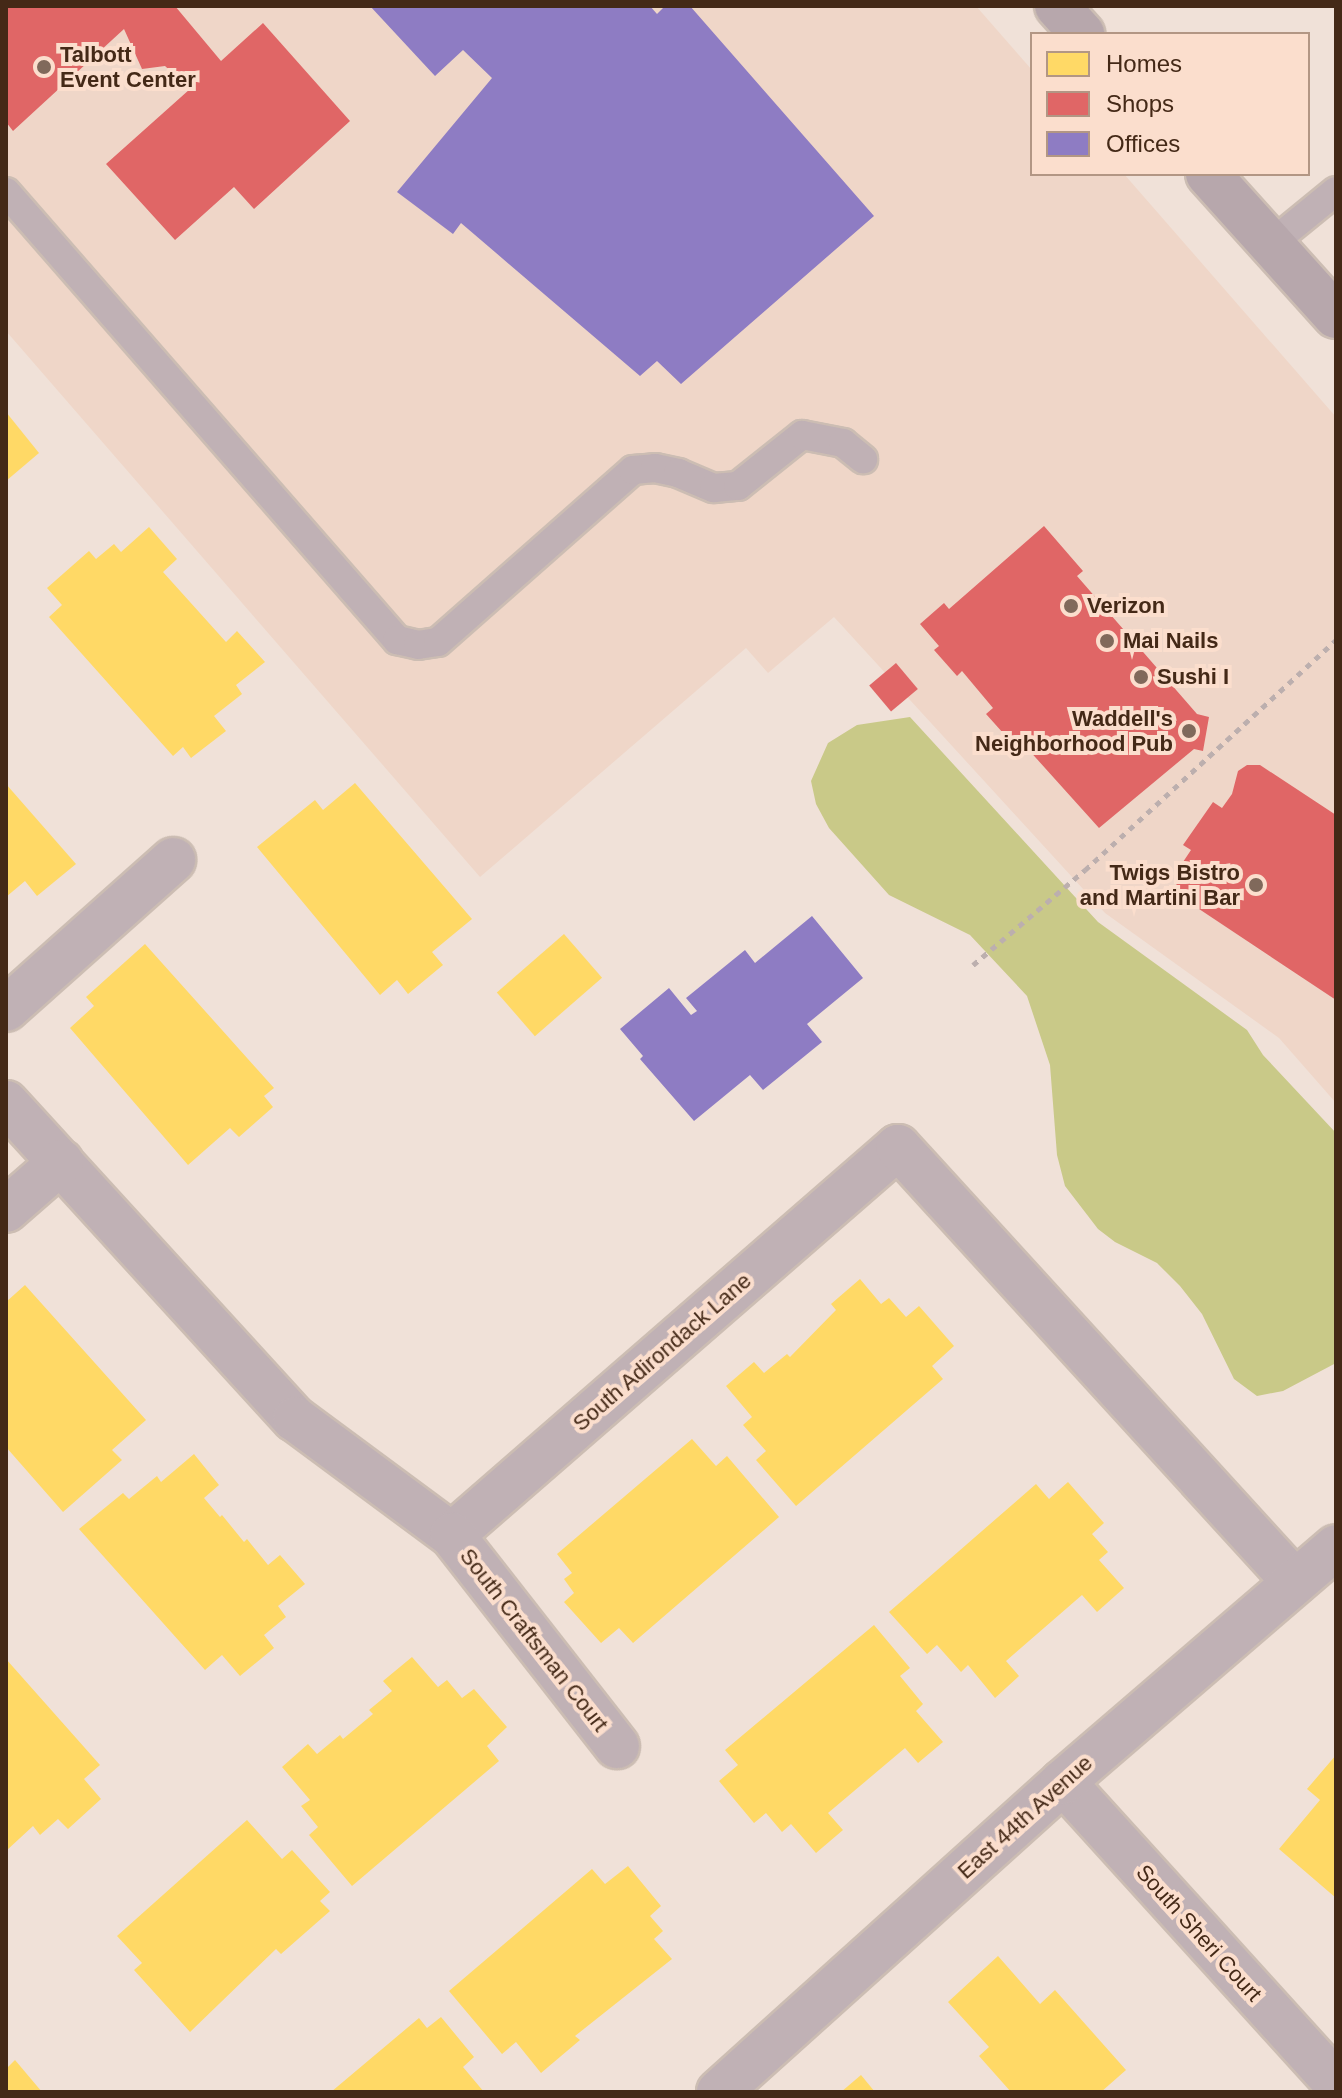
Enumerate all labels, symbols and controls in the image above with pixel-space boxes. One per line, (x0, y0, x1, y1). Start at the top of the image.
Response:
legend (1030, 32, 1310, 176)
place label: Talbott Event Center (60, 41, 196, 92)
text: Homes (1106, 50, 1182, 77)
marker: Talbott Event Center (35, 58, 53, 76)
text: Shops (1106, 90, 1174, 117)
text: Offices (1106, 130, 1180, 157)
place label: Verizon (1087, 593, 1165, 619)
marker: Verizon (1062, 597, 1080, 615)
place label: Mai Nails (1123, 628, 1218, 654)
marker: Mai Nails (1098, 632, 1116, 650)
place label: Sushi I (1157, 664, 1229, 690)
marker: Sushi I (1132, 668, 1150, 686)
place label: Waddell's Neighborhood Pub (975, 705, 1173, 756)
marker: Waddell's Neighborhood Pub (1180, 722, 1198, 740)
place label: Twigs Bistro and Martini Bar (1080, 859, 1240, 910)
marker: Twigs Bistro and Martini Bar (1247, 876, 1265, 894)
street label: South Adirondack Lane (567, 1267, 757, 1437)
street label: South Craftsman Court (454, 1543, 614, 1737)
street label: East 44th Avenue (952, 1749, 1098, 1885)
street label: South Sheri Court (1131, 1859, 1267, 2007)

